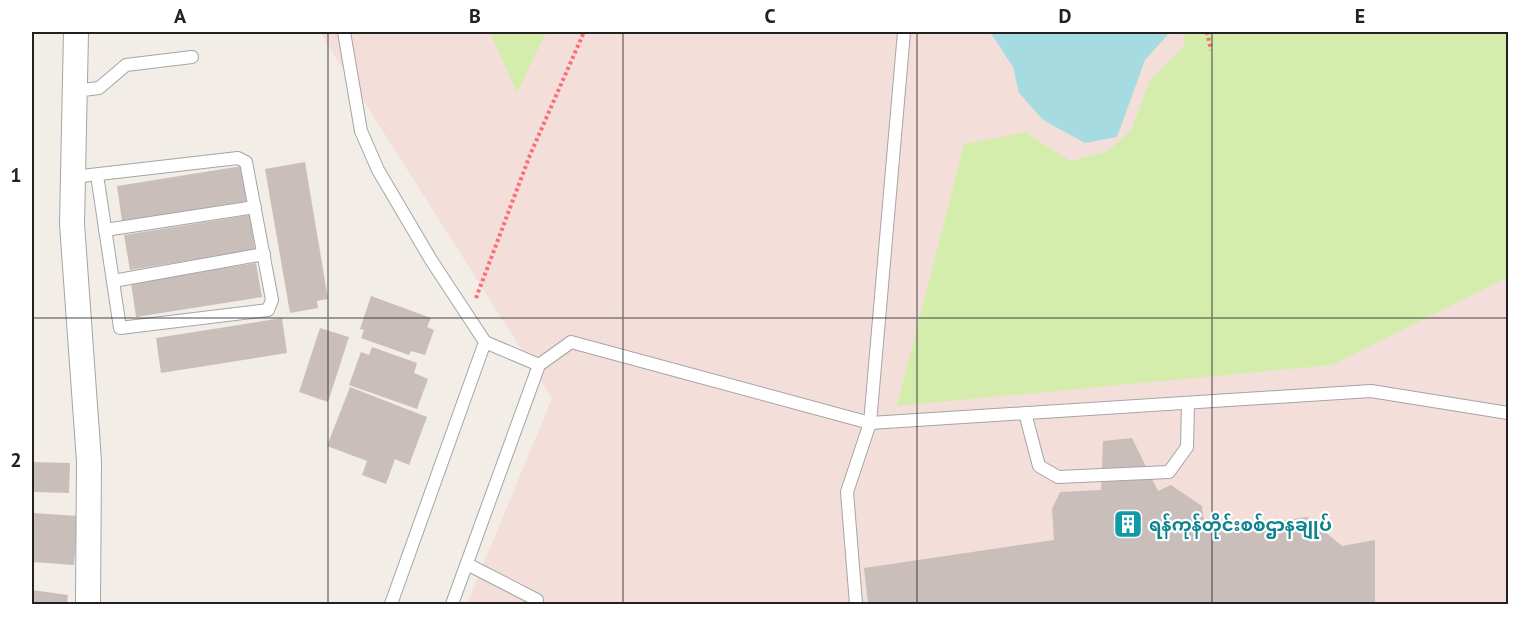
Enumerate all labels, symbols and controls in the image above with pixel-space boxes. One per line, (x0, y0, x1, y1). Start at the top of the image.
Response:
text: A (174, 3, 187, 29)
text: B (469, 3, 481, 29)
text: C (764, 3, 776, 29)
text: D (1059, 3, 1072, 29)
text: E (1355, 3, 1365, 29)
text: 1 (10, 162, 22, 188)
text: 2 (10, 447, 22, 473)
building icon: ရန်ကုန်တိုင်းစစ်ဌာနချုပ် (1112, 508, 1144, 540)
place label: ရန်ကုန်တိုင်းစစ်ဌာနချုပ် (1149, 513, 1332, 540)

